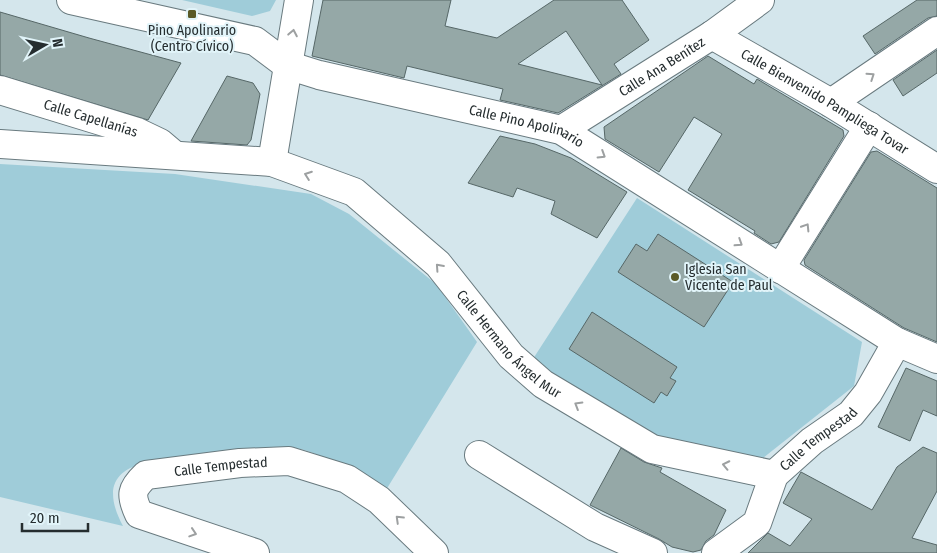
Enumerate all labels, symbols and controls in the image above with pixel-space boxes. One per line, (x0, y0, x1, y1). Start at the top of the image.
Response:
marker: Pino Apolinario (Centro Cívico) (186, 8, 198, 20)
north arrow (20, 20, 70, 70)
place label: Pino Apolinario (Centro Cívico) (148, 22, 236, 55)
one-way arrow (287, 28, 298, 37)
street label: Calle Ana Benítez (616, 33, 708, 100)
text: N (48, 38, 66, 49)
street label: Calle Bienvenido Pampliega Tovar (738, 45, 912, 158)
one-way arrow (865, 73, 875, 82)
street label: Calle Capellanías (42, 95, 140, 140)
street label: Calle Pino Apolinario (467, 101, 587, 151)
one-way arrow (597, 149, 606, 159)
one-way arrow (304, 171, 313, 181)
one-way arrow (800, 224, 809, 233)
one-way arrow (734, 236, 743, 246)
place label: Iglesia San Vicente de Paul (685, 261, 773, 294)
one-way arrow (436, 263, 445, 272)
marker: Iglesia San Vicente de Paul (669, 271, 681, 283)
street label: Calle Hermano Ángel Mur (453, 286, 564, 401)
one-way arrow (574, 401, 583, 411)
street label: Calle Tempestad (776, 404, 861, 474)
street label: Calle Tempestad (173, 453, 268, 480)
one-way arrow (722, 460, 731, 471)
scale bar (22, 500, 89, 532)
text: 20 m (30, 509, 60, 527)
one-way arrow (395, 516, 404, 525)
one-way arrow (188, 527, 197, 537)

